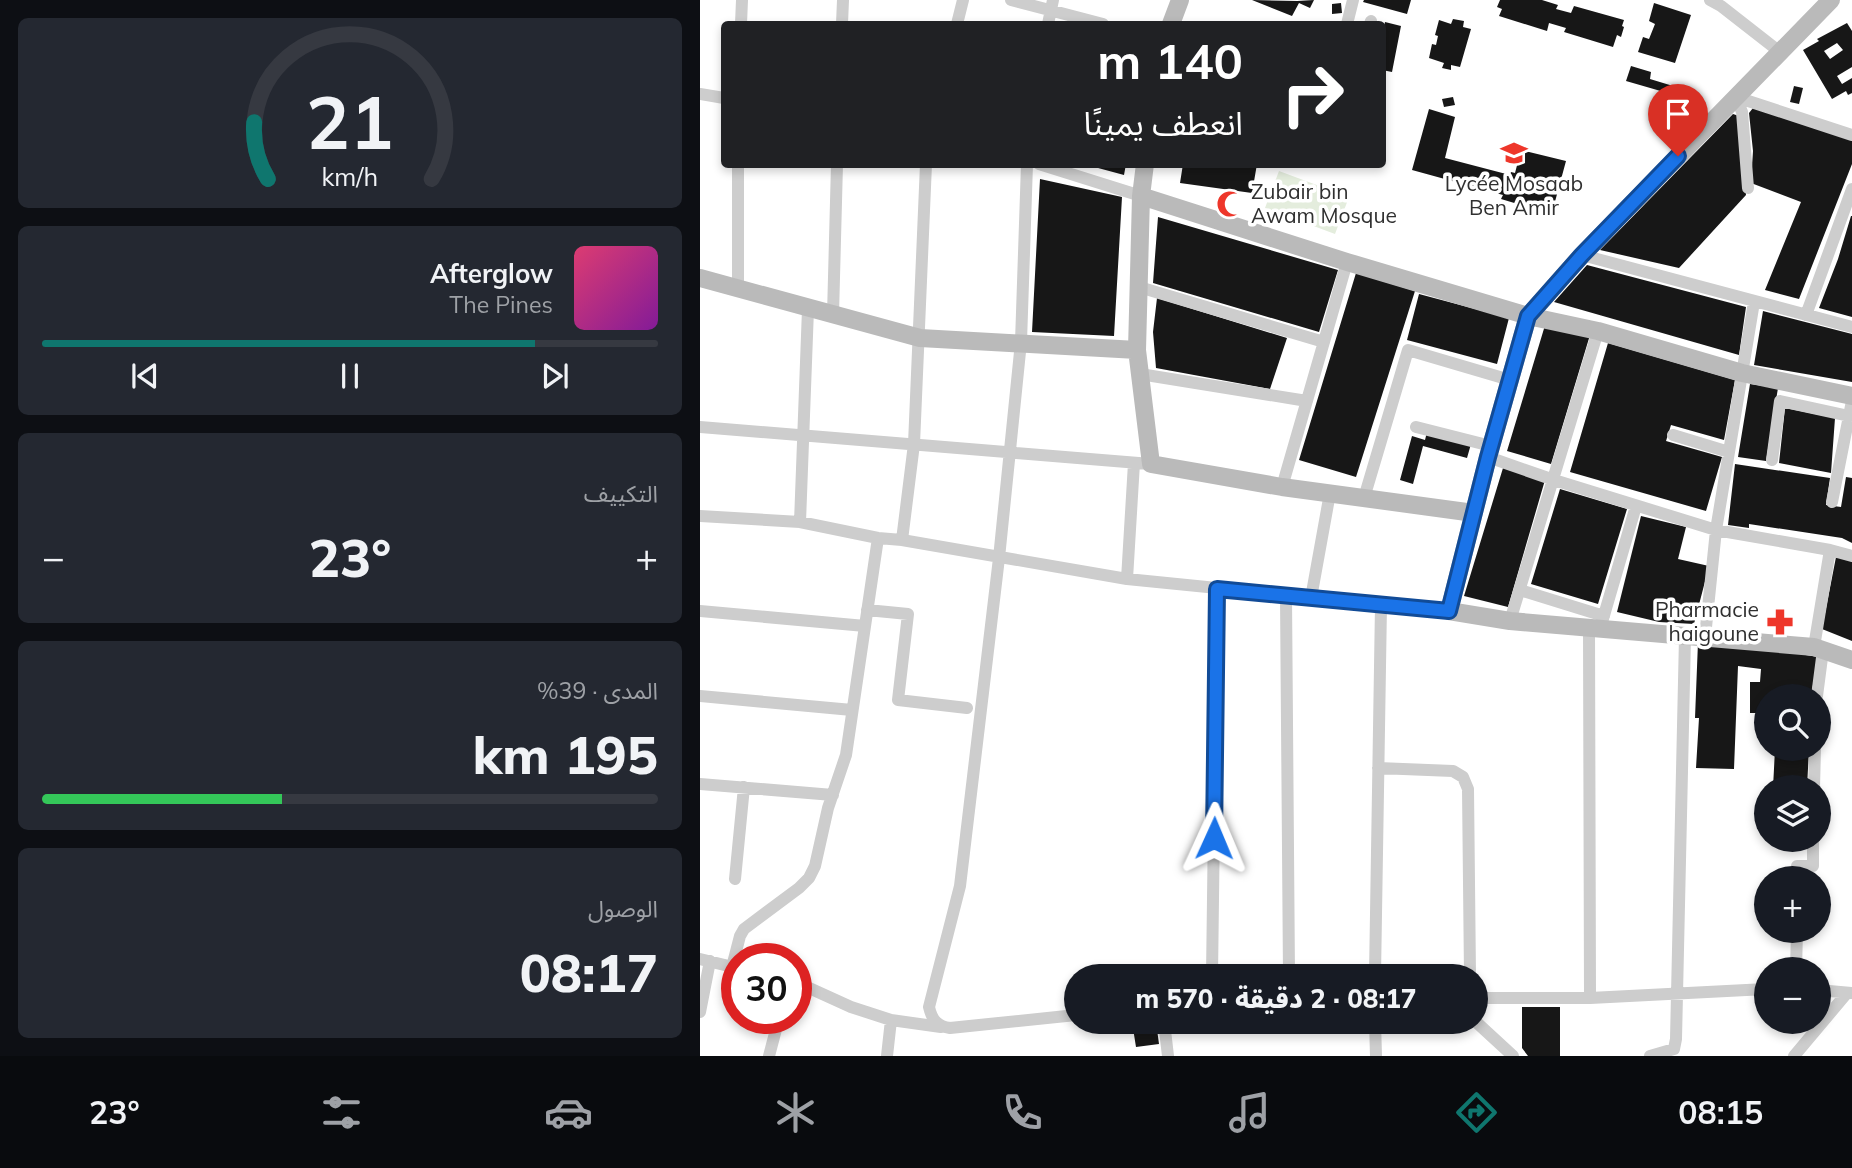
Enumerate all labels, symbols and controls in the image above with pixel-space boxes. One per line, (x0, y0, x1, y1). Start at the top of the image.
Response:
text: 140 m (1097, 30, 1243, 91)
icon: right (1267, 49, 1358, 140)
text: 21 (306, 76, 394, 167)
pin (1648, 84, 1708, 156)
icon: arrive (1659, 95, 1697, 133)
text: انعطف يمينًا (1084, 103, 1243, 143)
school or university icon: Lycée Mosaab Ben Amir (1499, 138, 1529, 168)
text: km/h (322, 161, 378, 192)
place label: Lycée Mosaab Ben Amir (1445, 170, 1583, 220)
place label: Zubair bin Awam Mosque (1251, 178, 1397, 228)
mosque icon: Zubair bin Awam Mosque (1215, 189, 1245, 219)
text: Afterglow (430, 257, 553, 290)
text: The Pines (449, 290, 553, 319)
icon: previous (126, 357, 164, 395)
icon: pause (331, 357, 369, 395)
icon: next (536, 357, 574, 395)
text: التكييف (584, 479, 658, 508)
text: 23° (309, 525, 391, 590)
text: − (42, 533, 65, 581)
text: + (635, 533, 658, 581)
place label: Pharmacie haigoune (1655, 596, 1759, 646)
pharmacy icon: Pharmacie haigoune (1765, 607, 1795, 637)
text: المدى · 39% (537, 676, 658, 705)
map controls (1754, 684, 1831, 1034)
button: search (1754, 684, 1831, 761)
text: 195 km (472, 722, 658, 787)
button: layers (1754, 775, 1831, 852)
position arrow (1177, 801, 1251, 875)
button: + (1754, 866, 1831, 943)
text: الوصول (588, 894, 658, 923)
text: 08:17 (520, 940, 658, 1005)
speed limit sign: 30 (721, 943, 812, 1034)
button: − (1754, 957, 1831, 1034)
text: 08:17 · 2 دقيقة · 570 m (1136, 982, 1416, 1015)
icon: filters (317, 1088, 366, 1137)
icon: car (544, 1088, 593, 1137)
icon: climate (771, 1088, 820, 1137)
icon: phone (998, 1088, 1047, 1137)
icon: music (1225, 1088, 1274, 1137)
icon: directions (1452, 1088, 1501, 1137)
text: 23° (89, 1092, 140, 1132)
text: 08:15 (1678, 1092, 1763, 1132)

